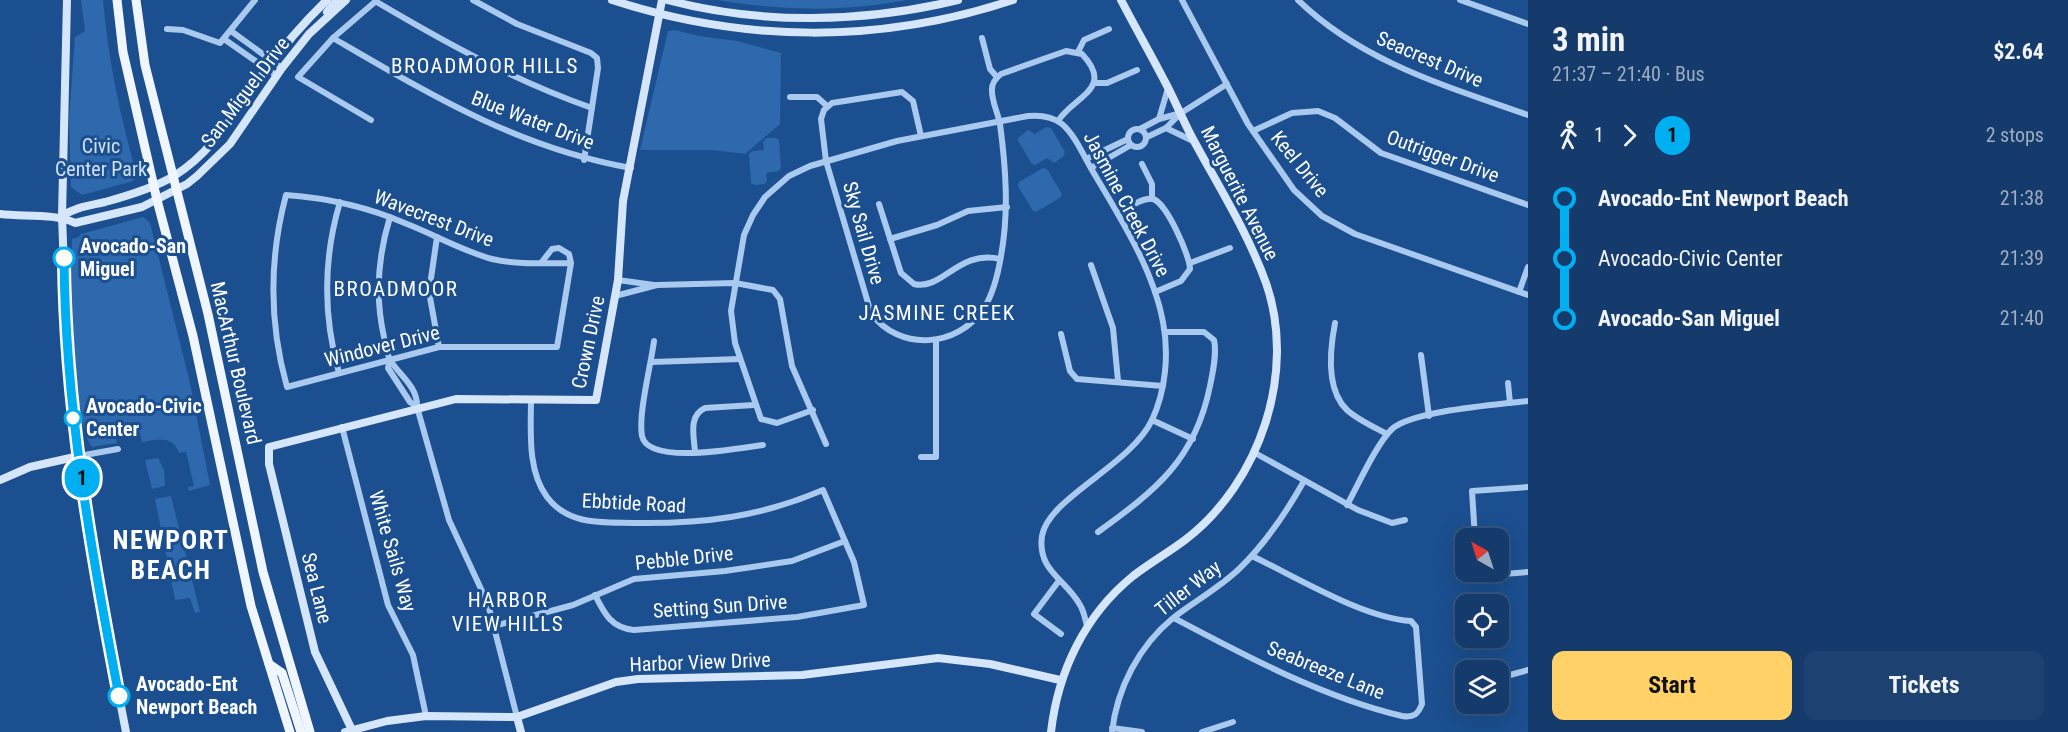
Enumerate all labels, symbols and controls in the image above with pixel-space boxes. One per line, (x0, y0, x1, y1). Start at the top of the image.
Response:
text: 3 min (1552, 20, 1625, 59)
street label: Seacrest Drive (1373, 26, 1487, 92)
street label: San Miguel Drive (196, 32, 294, 152)
text: $2.64 (1993, 39, 2044, 64)
district label: BROADMOOR HILLS (391, 54, 579, 78)
text: 21:37 – 21:40 · Bus (1552, 62, 1705, 86)
street label: Blue Water Drive (468, 86, 598, 154)
icon: walk (1552, 119, 1585, 152)
icon: forward (1613, 119, 1646, 152)
street label: Marguerite Avenue (1196, 122, 1284, 264)
text: 1 (1594, 123, 1604, 147)
text: 1 (1667, 123, 1678, 147)
text: 2 stops (1986, 123, 2044, 147)
street label: Outrigger Drive (1383, 125, 1503, 187)
street label: Keel Drive (1266, 126, 1334, 202)
street label: Jasmine Creek Drive (1079, 127, 1175, 281)
park label: Civic Center Park (55, 134, 147, 181)
street label: Sky Sail Drive (838, 179, 890, 287)
street label: Wavecrest Drive (371, 184, 497, 252)
text: Avocado-Ent Newport Beach (1598, 186, 1849, 211)
text: 21:38 (2000, 186, 2044, 210)
place label: Avocado-San Miguel (80, 234, 186, 281)
text: Avocado-Civic Center (1598, 246, 1783, 271)
text: 21:39 (2000, 246, 2044, 270)
marker: Avocado-San Miguel (53, 247, 75, 269)
district label: BROADMOOR (334, 277, 458, 301)
street label: MacArthur Boulevard (206, 279, 266, 447)
street label: Crown Drive (566, 293, 610, 391)
district label: JASMINE CREEK (858, 301, 1016, 325)
text: Avocado-San Miguel (1598, 306, 1780, 331)
text: 21:40 (2000, 306, 2044, 330)
street label: Windover Drive (322, 320, 442, 372)
place label: Avocado-Civic Center (86, 394, 202, 441)
marker: Avocado-Civic Center (64, 409, 82, 427)
line badge: 1 (62, 458, 101, 498)
text: 1 (77, 466, 87, 490)
street label: White Sails Way (364, 488, 422, 614)
street label: Ebbtide Road (581, 488, 687, 518)
district label: NEWPORT BEACH (113, 525, 229, 585)
north arrow (1455, 528, 1509, 582)
map controls (1455, 528, 1509, 714)
street label: Pebble Drive (634, 541, 734, 575)
street label: Sea Lane (297, 550, 337, 626)
street label: Tiller Way (1150, 555, 1226, 621)
district label: HARBOR VIEW HILLS (452, 588, 564, 636)
street label: Setting Sun Drive (652, 589, 788, 623)
button: locate (1455, 594, 1509, 648)
street label: Seabreeze Lane (1264, 636, 1388, 704)
street label: Harbor View Drive (629, 648, 771, 676)
button: Start (1552, 651, 1792, 720)
button: Tickets (1804, 651, 2044, 720)
button: layers (1455, 660, 1509, 714)
place label: Avocado-Ent Newport Beach (136, 672, 257, 719)
marker: Avocado-Ent Newport Beach (108, 685, 130, 707)

